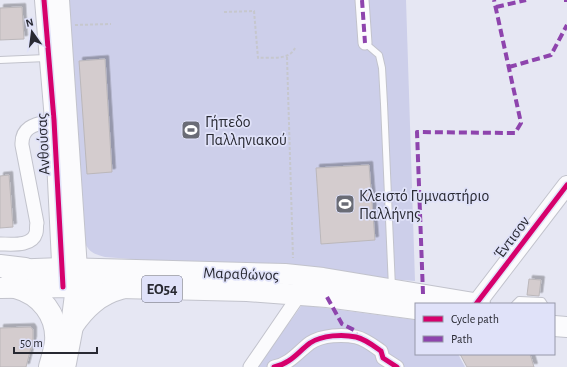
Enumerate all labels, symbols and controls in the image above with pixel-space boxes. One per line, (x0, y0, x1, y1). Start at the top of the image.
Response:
north arrow (12, 12, 52, 52)
text: N (25, 17, 35, 29)
street label: Ανθούσας (33, 112, 54, 175)
place label: Γήπεδο Παλληνιακού (205, 114, 287, 148)
sports icon: Γήπεδο Παλληνιακού (180, 119, 202, 141)
place label: Κλειστό Γυμναστήριο Παλλήνης (359, 188, 489, 223)
sports icon: Κλειστό Γυμναστήριο Παλλήνης (334, 193, 356, 215)
street label: Έντισον (491, 213, 533, 262)
street label: Μαραθώνος (203, 265, 279, 284)
road number: ΕΟ54 (142, 276, 182, 302)
legend (415, 303, 555, 355)
text: Cycle path (451, 313, 499, 326)
scale bar (14, 329, 97, 355)
text: Path (451, 333, 473, 345)
text: 50 m (20, 337, 43, 349)

